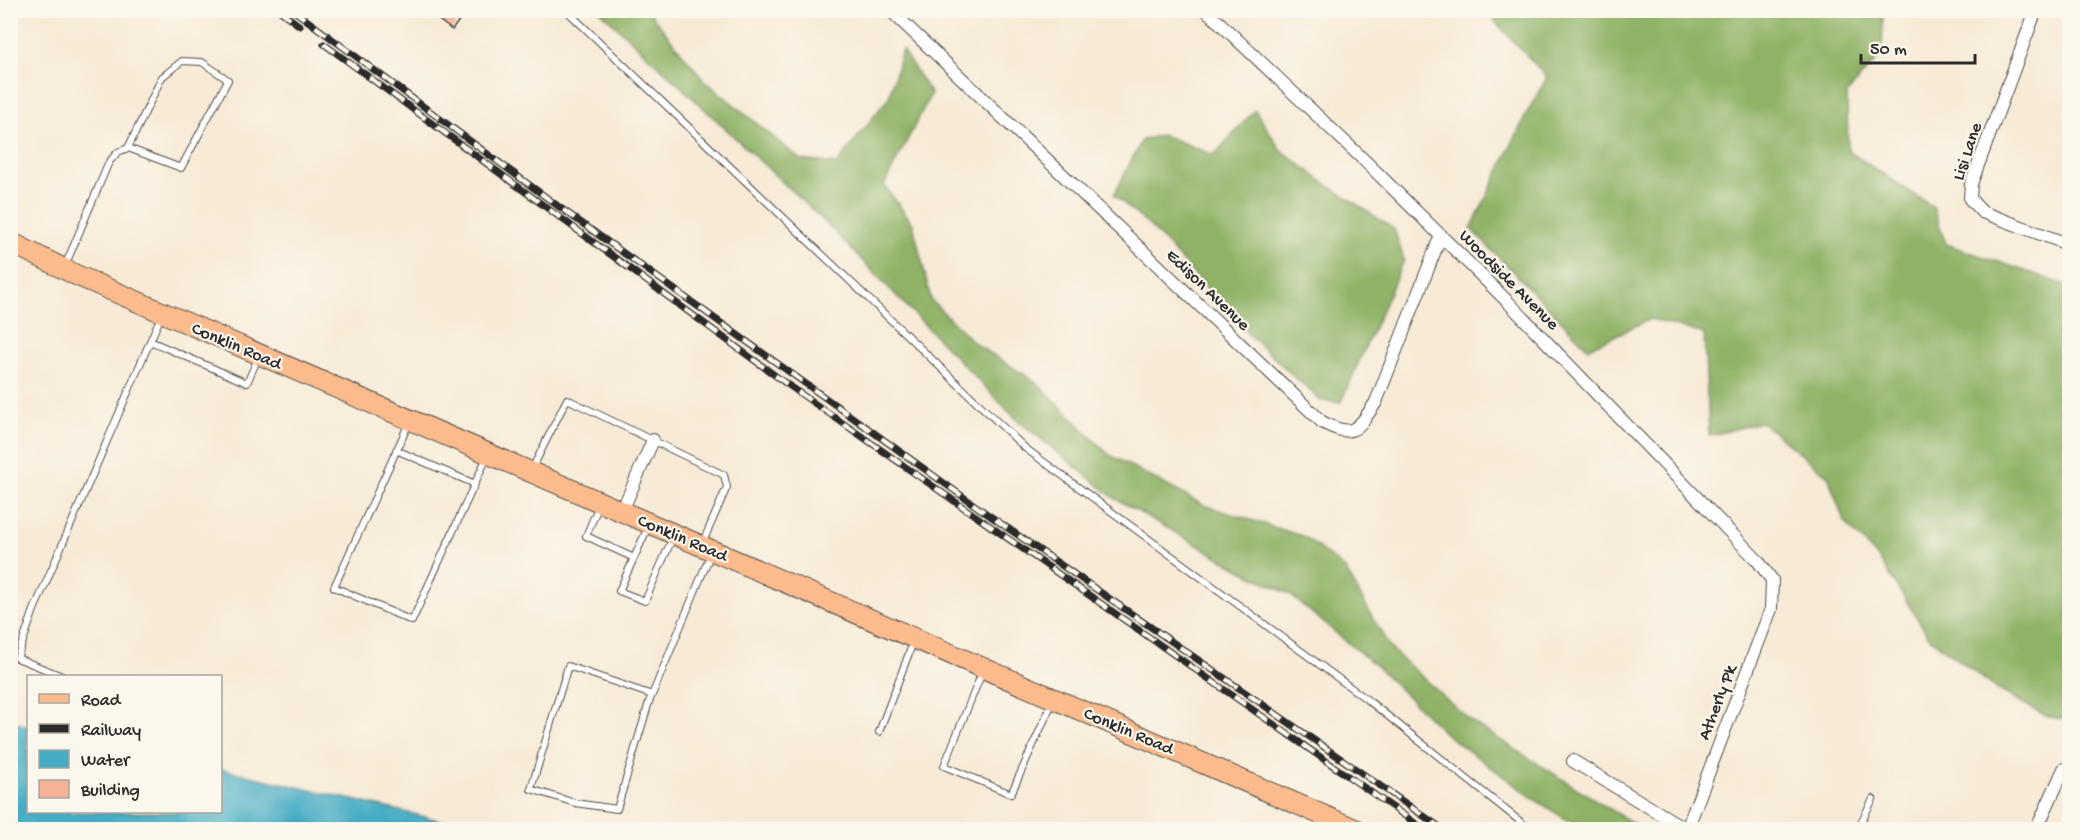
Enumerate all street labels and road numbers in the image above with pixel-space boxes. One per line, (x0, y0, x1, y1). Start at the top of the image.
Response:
street label: Lisi Lane (1949, 119, 1988, 183)
street label: Woodside Avenue (1454, 226, 1563, 336)
street label: Edison Avenue (1161, 246, 1254, 337)
street label: Conklin Road (188, 319, 285, 376)
street label: Conklin Road (634, 511, 731, 568)
street label: Atherly Pk (1694, 661, 1743, 743)
street label: Conklin Road (1080, 704, 1177, 761)

